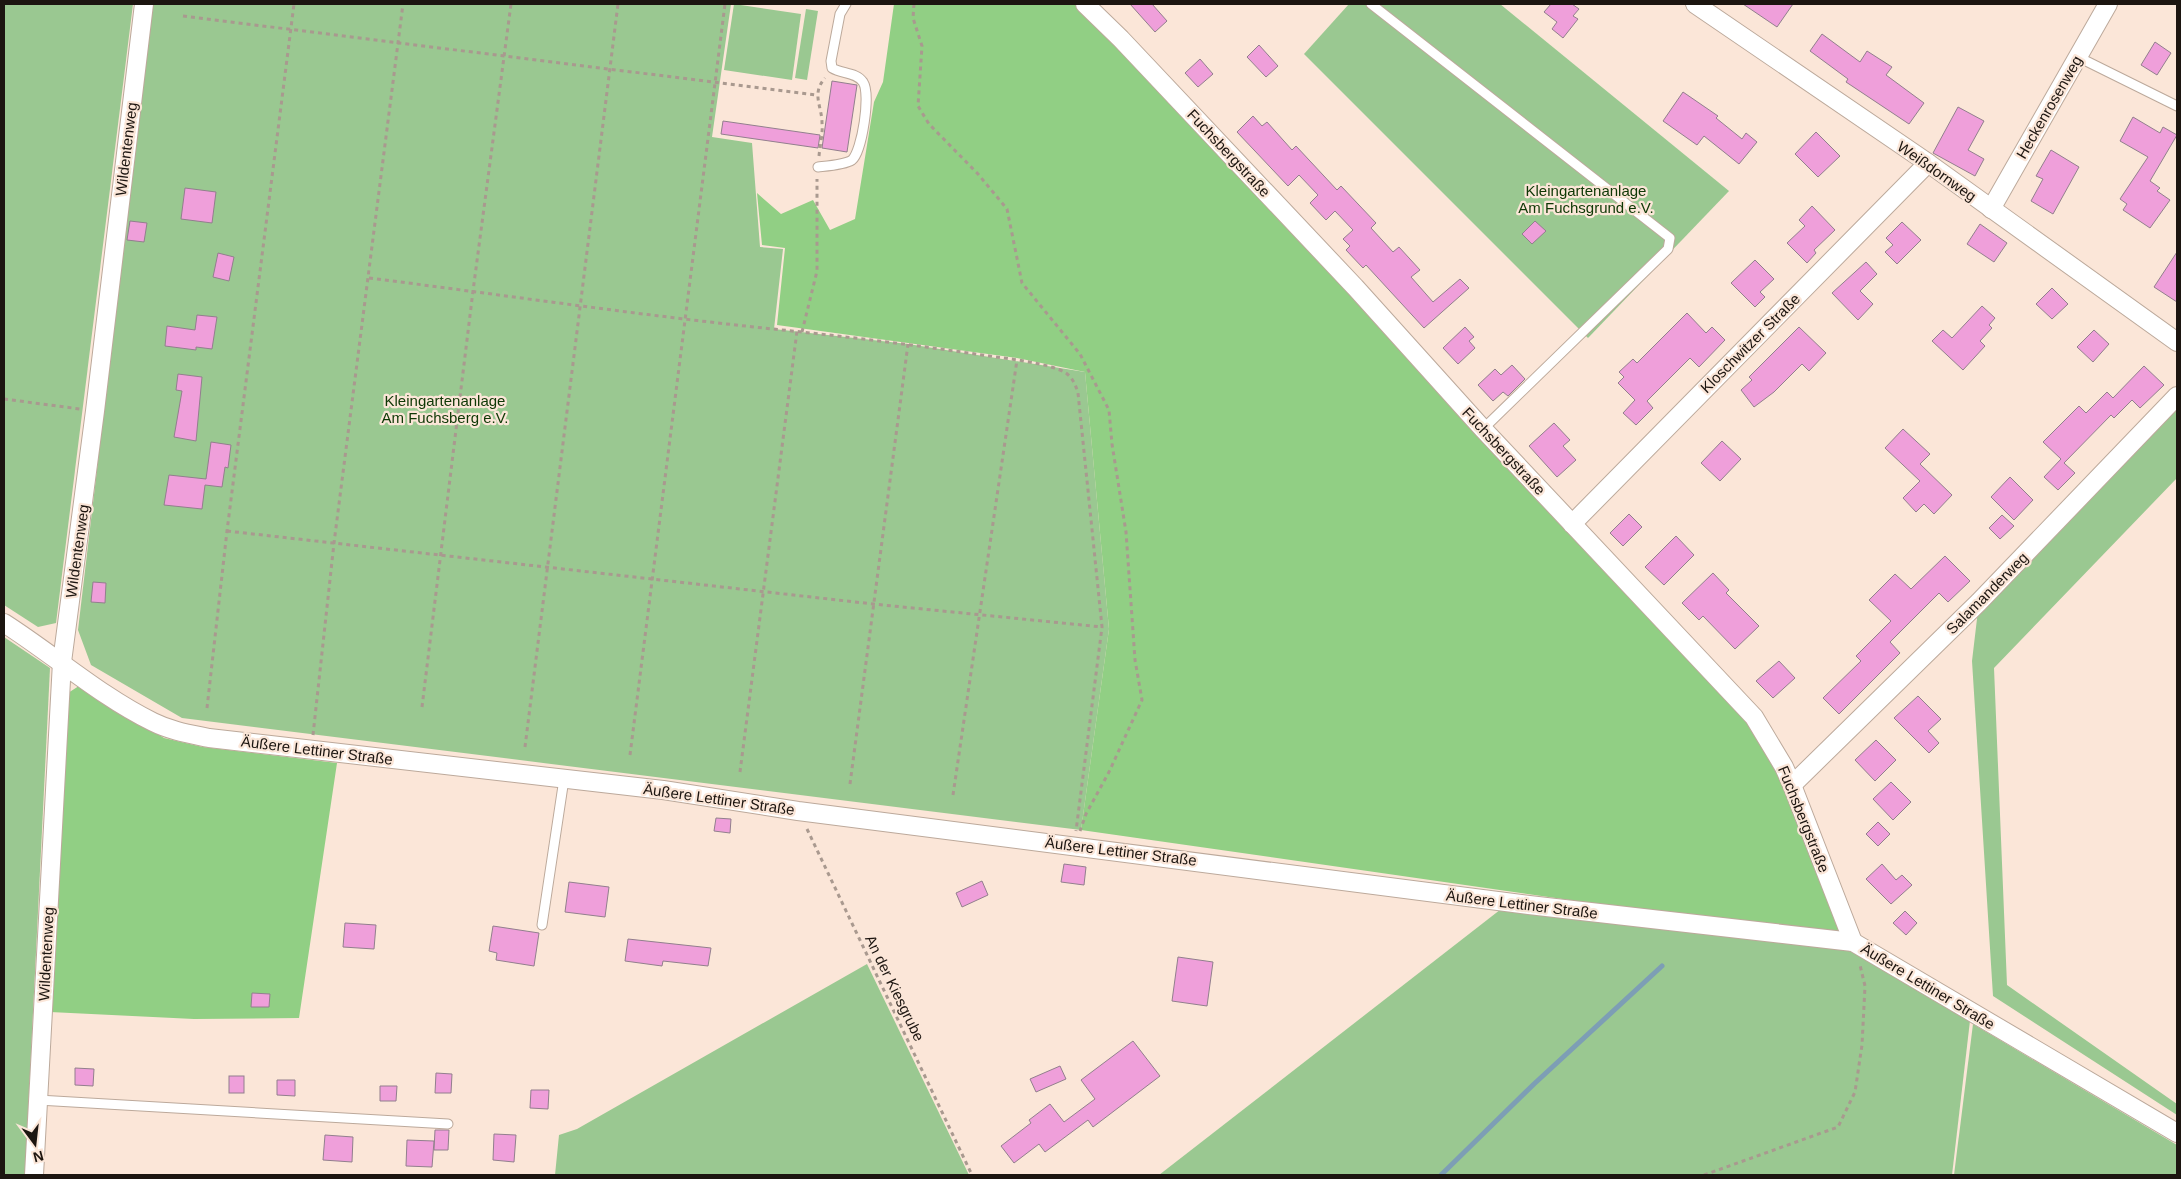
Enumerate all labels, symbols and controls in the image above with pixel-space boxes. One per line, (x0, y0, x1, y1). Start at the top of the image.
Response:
street label: Heckenrosenweg (2013, 53, 2085, 161)
street label: Wildentenweg (112, 101, 140, 197)
street label: Fuchsbergstraße (1184, 106, 1274, 200)
street label: Weißdornweg (1894, 138, 1980, 204)
park label: Kleingartenanlage Am Fuchsgrund e.V. (1518, 182, 1654, 216)
street label: Kloschwitzer Straße (1697, 290, 1803, 396)
park label: Kleingartenanlage Am Fuchsberg e.V. (381, 392, 509, 426)
street label: Fuchsbergstraße (1459, 404, 1549, 498)
street label: Wildentenweg (62, 503, 92, 599)
street label: Salamanderweg (1943, 549, 2031, 637)
street label: Äußere Lettiner Straße (240, 732, 394, 768)
street label: Fuchsbergstraße (1775, 763, 1833, 875)
street label: Äußere Lettiner Straße (642, 780, 796, 818)
street label: Äußere Lettiner Straße (1044, 833, 1198, 869)
street label: Äußere Lettiner Straße (1445, 886, 1599, 922)
street label: Wildentenweg (35, 907, 57, 1001)
street label: An der Kiesgrube (862, 932, 928, 1044)
street label: Äußere Lettiner Straße (1858, 939, 1998, 1033)
north arrow (10, 1119, 60, 1169)
text: N (31, 1148, 45, 1166)

